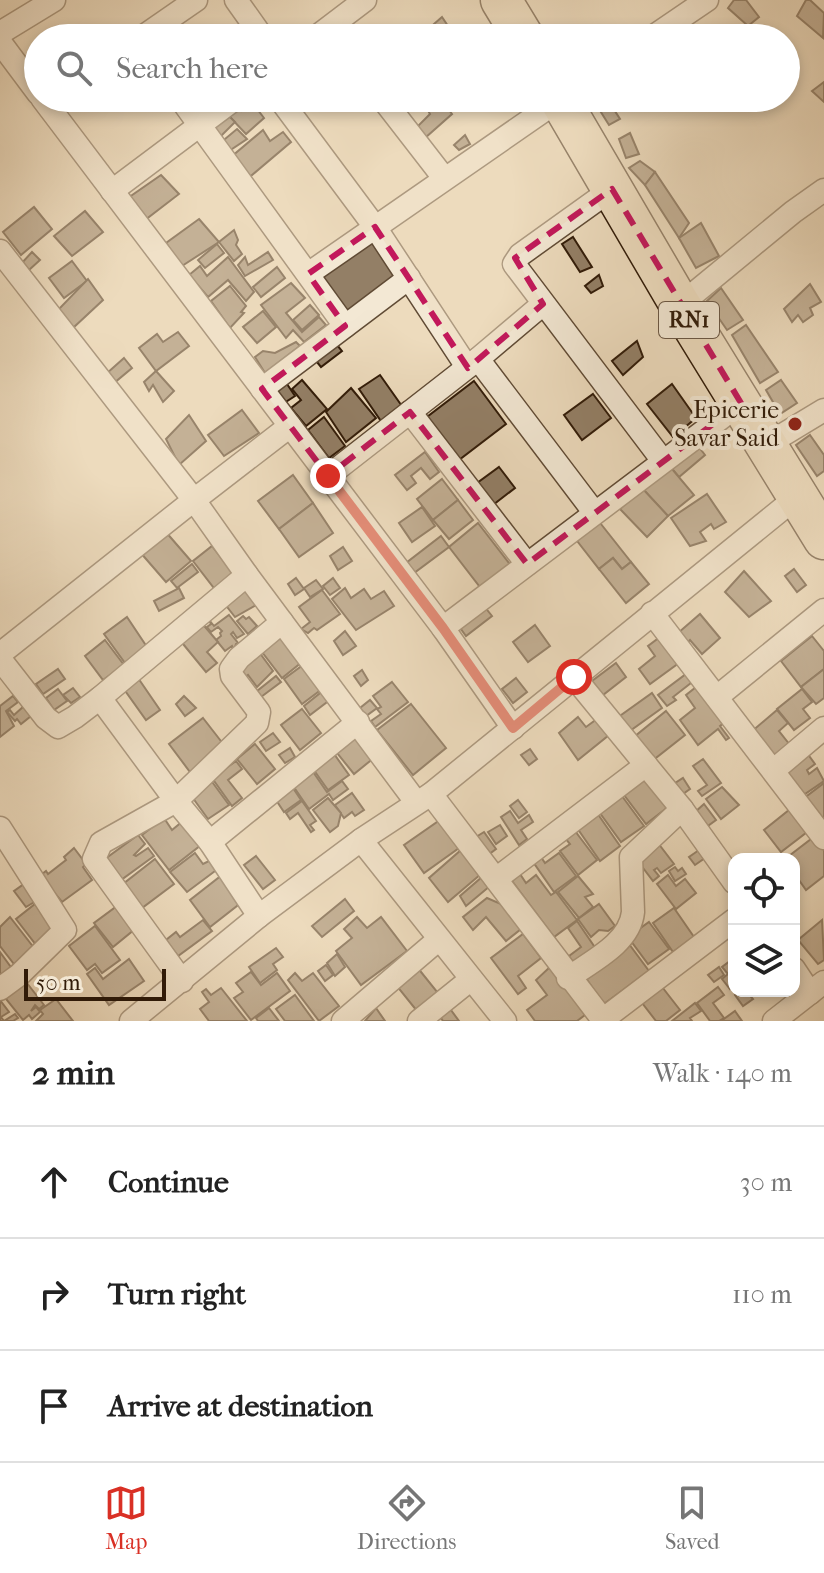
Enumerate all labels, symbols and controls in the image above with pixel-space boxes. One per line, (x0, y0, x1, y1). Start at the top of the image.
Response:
search box (24, 24, 800, 112)
icon: search (52, 46, 96, 90)
text: Search here (116, 51, 268, 86)
road number: RN1 (659, 302, 719, 338)
place label: Epicerie Savar Said (674, 396, 780, 452)
marker: Epicerie Savar Said (786, 415, 804, 433)
route end (310, 458, 346, 494)
route start (556, 659, 592, 695)
map controls (728, 853, 800, 997)
button: locate (728, 853, 800, 925)
button: layers (728, 925, 800, 997)
scale bar (24, 965, 166, 1001)
text: 50 m (36, 970, 81, 996)
text: 2 min (32, 1053, 115, 1093)
text: Walk · 140 m (653, 1058, 792, 1089)
icon: ahead (32, 1160, 76, 1204)
text: Continue (108, 1165, 229, 1200)
text: 30 m (740, 1167, 792, 1198)
icon: right (32, 1272, 76, 1316)
text: Turn right (108, 1277, 246, 1312)
text: 110 m (732, 1279, 792, 1310)
icon: arrive (32, 1384, 76, 1428)
text: Arrive at destination (108, 1389, 373, 1424)
tab: Map (104, 1481, 148, 1555)
tab: Directions (357, 1481, 456, 1555)
tab: Saved (665, 1481, 720, 1555)

